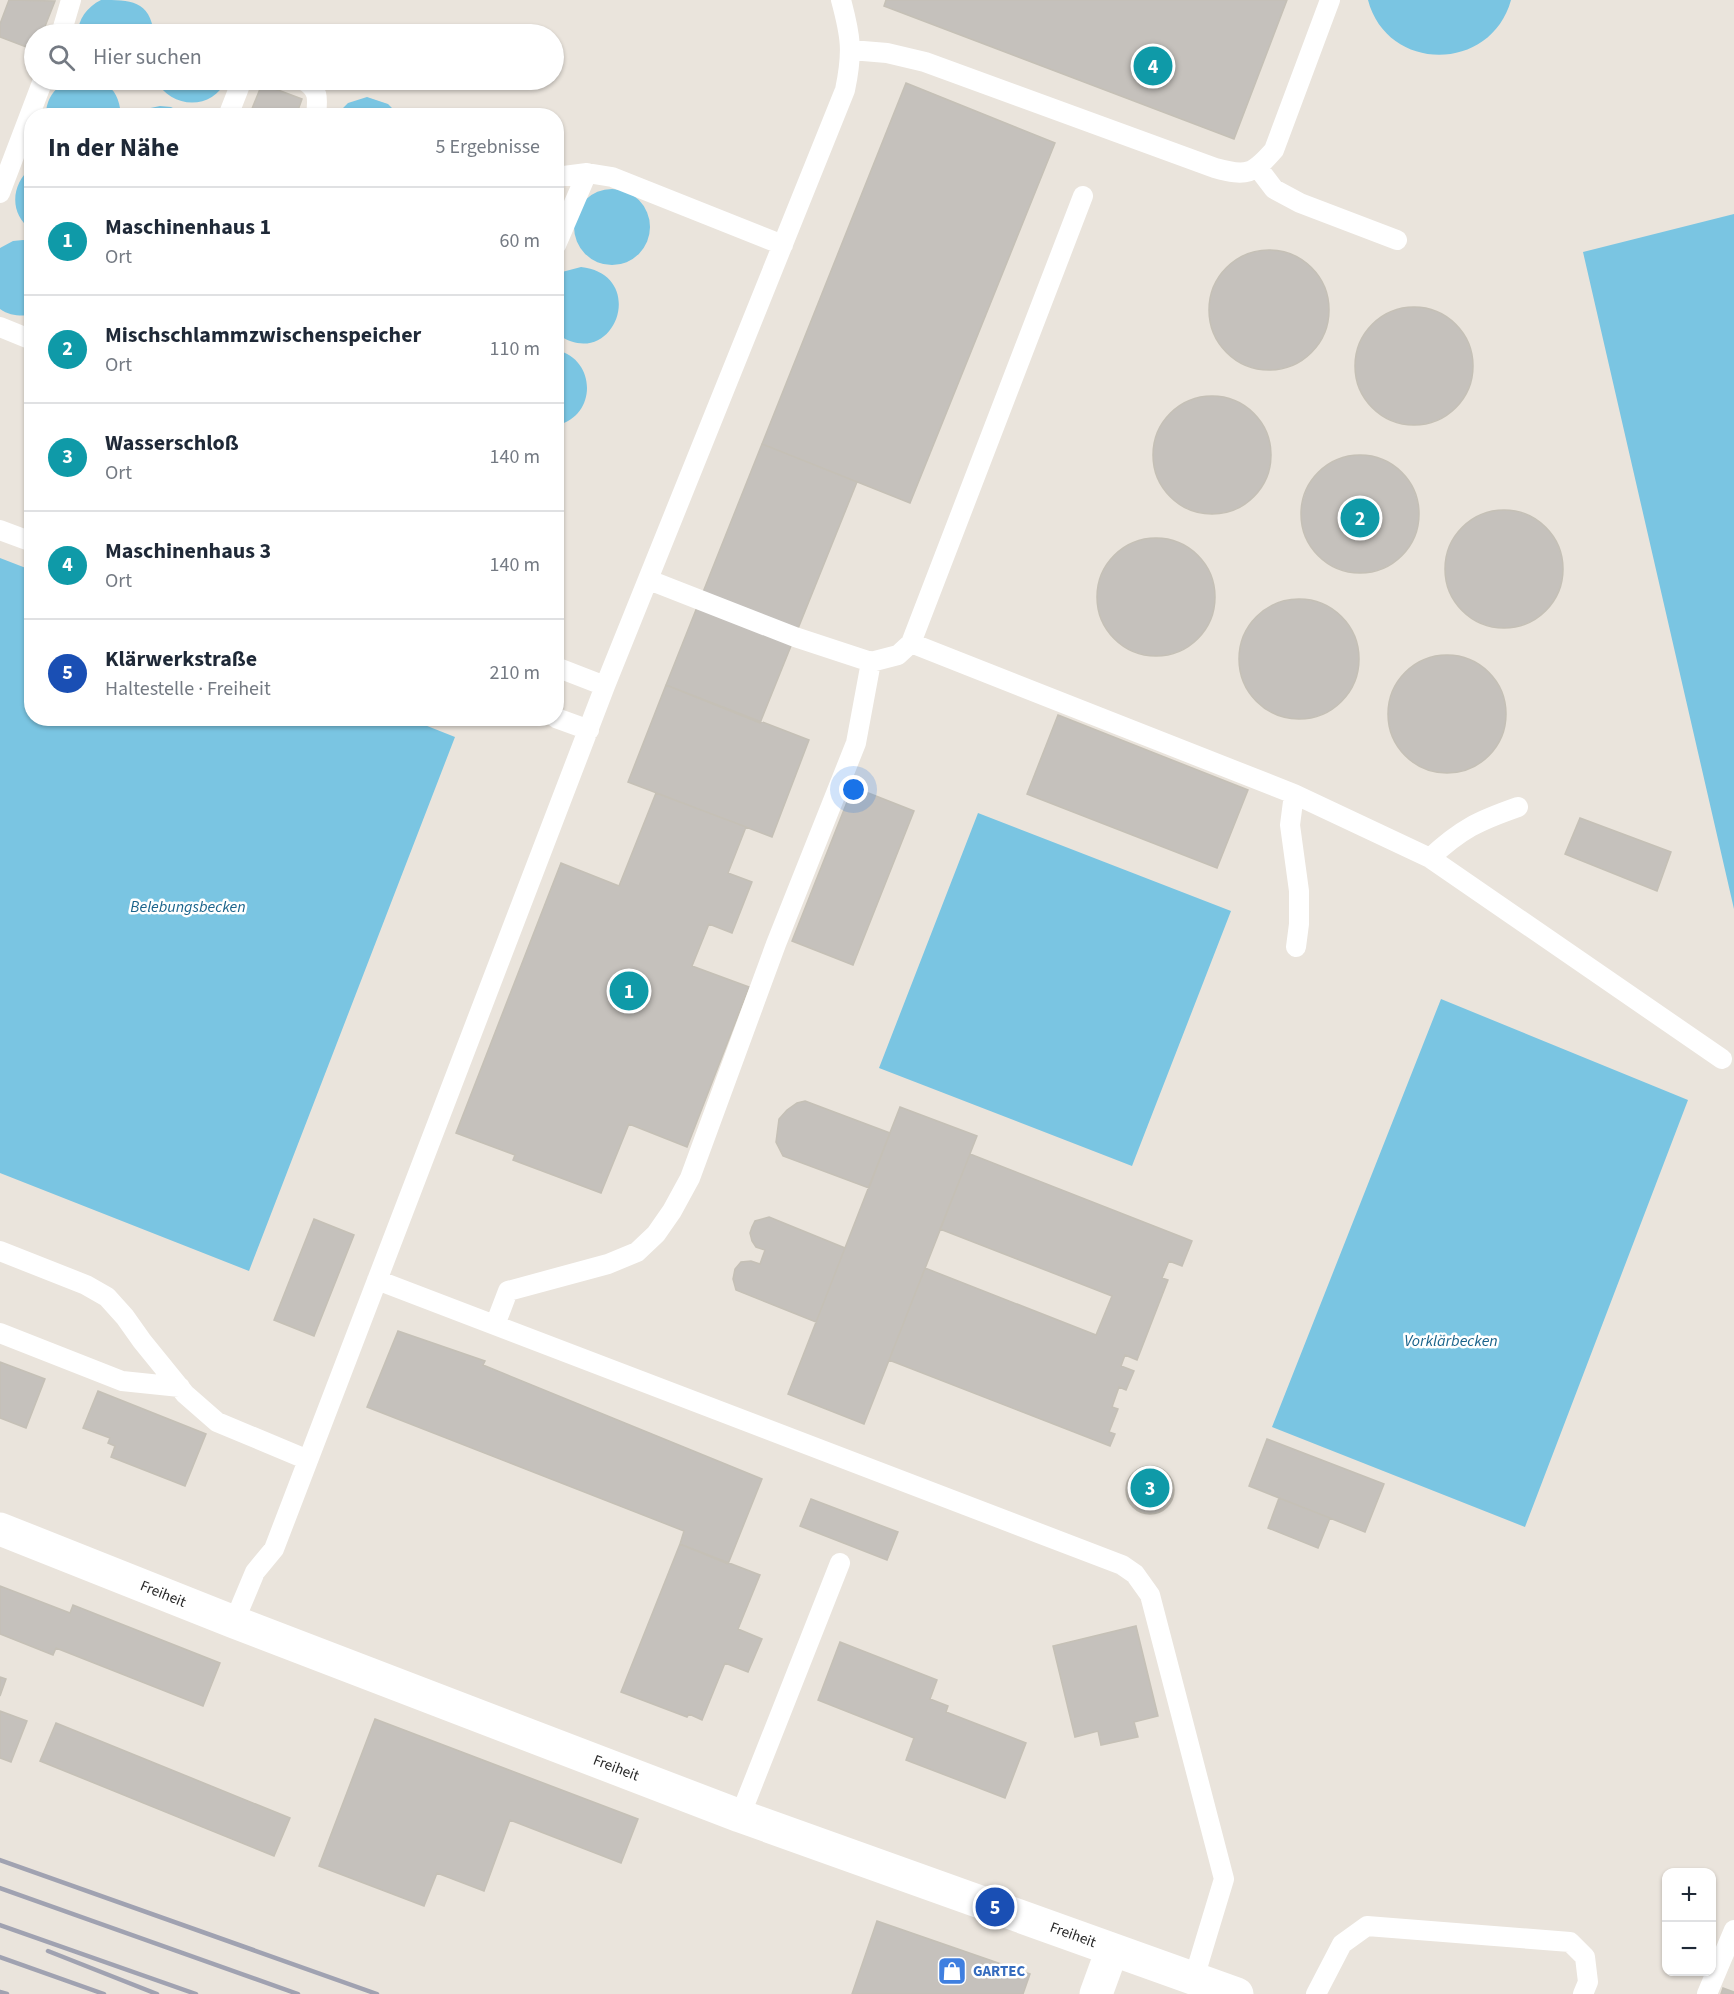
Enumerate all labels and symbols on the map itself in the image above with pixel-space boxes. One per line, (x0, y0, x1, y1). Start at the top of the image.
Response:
pin: 4 (1134, 44, 1172, 88)
pin: 2 (1340, 496, 1380, 540)
your location (839, 775, 868, 804)
water label: Belebungsbecken (130, 896, 246, 918)
pin: 1 (610, 968, 648, 1014)
water label: Vorklärbecken (1404, 1330, 1498, 1352)
pin: 3 (1130, 1466, 1170, 1510)
street label: Freiheit (137, 1575, 189, 1613)
street label: Freiheit (590, 1750, 642, 1786)
pin: 5 (976, 1884, 1014, 1930)
street label: Freiheit (1047, 1917, 1099, 1953)
shop icon: GARTEC (936, 1955, 968, 1987)
place label: GARTEC (973, 1961, 1026, 1982)

